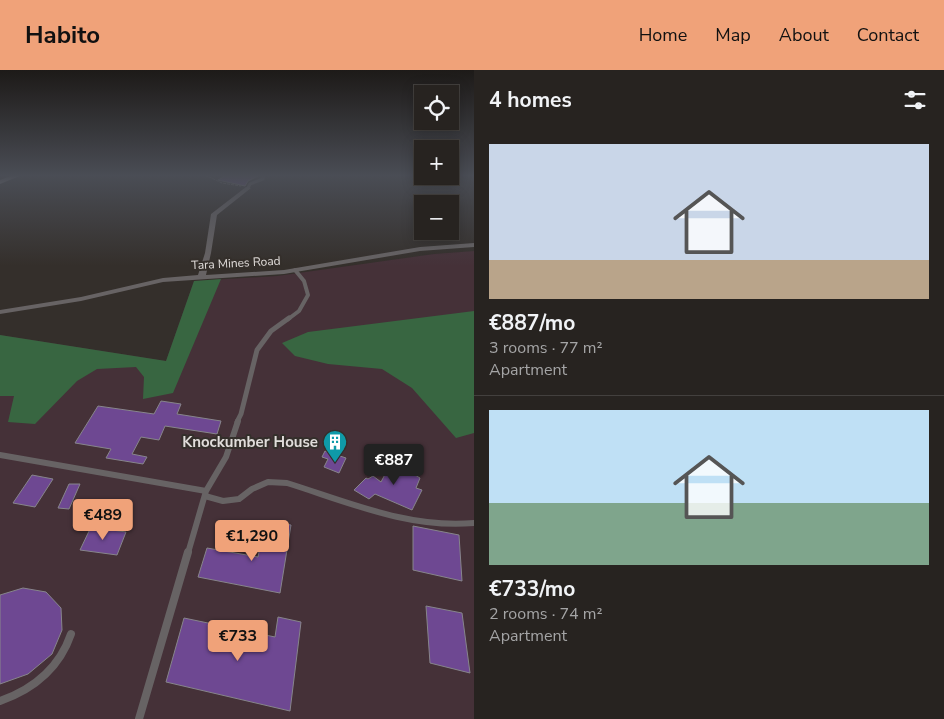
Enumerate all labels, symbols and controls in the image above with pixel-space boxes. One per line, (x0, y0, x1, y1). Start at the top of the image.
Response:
text: Habito (25, 19, 100, 51)
text: Home (639, 23, 687, 47)
text: Map (715, 23, 751, 47)
text: About (779, 23, 829, 47)
text: Contact (857, 23, 919, 47)
map controls (414, 85, 459, 240)
button: locate (414, 85, 459, 130)
text: 4 homes (489, 86, 572, 114)
icon: filters (901, 86, 929, 114)
button: + (414, 140, 459, 185)
icon: home (664, 177, 754, 267)
button: − (414, 195, 459, 240)
street label: Tara Mines Road (191, 253, 281, 273)
text: €887/mo (489, 309, 575, 337)
text: 3 rooms · 77 m² (489, 337, 602, 359)
text: Apartment (489, 359, 567, 381)
building icon: Knockumber House (322, 429, 348, 463)
place label: Knockumber House (182, 432, 318, 452)
icon: home (664, 442, 754, 532)
pin: €887 (364, 444, 424, 486)
text: €887 (375, 449, 413, 471)
pin: €489 (73, 498, 133, 541)
text: €489 (84, 504, 122, 526)
pin: €1,290 (211, 520, 293, 562)
text: €1,290 (226, 525, 278, 547)
text: €733/mo (489, 575, 575, 603)
text: 2 rooms · 74 m² (489, 603, 602, 625)
pin: €733 (208, 620, 268, 662)
text: €733 (219, 625, 257, 647)
text: Apartment (489, 625, 567, 647)

